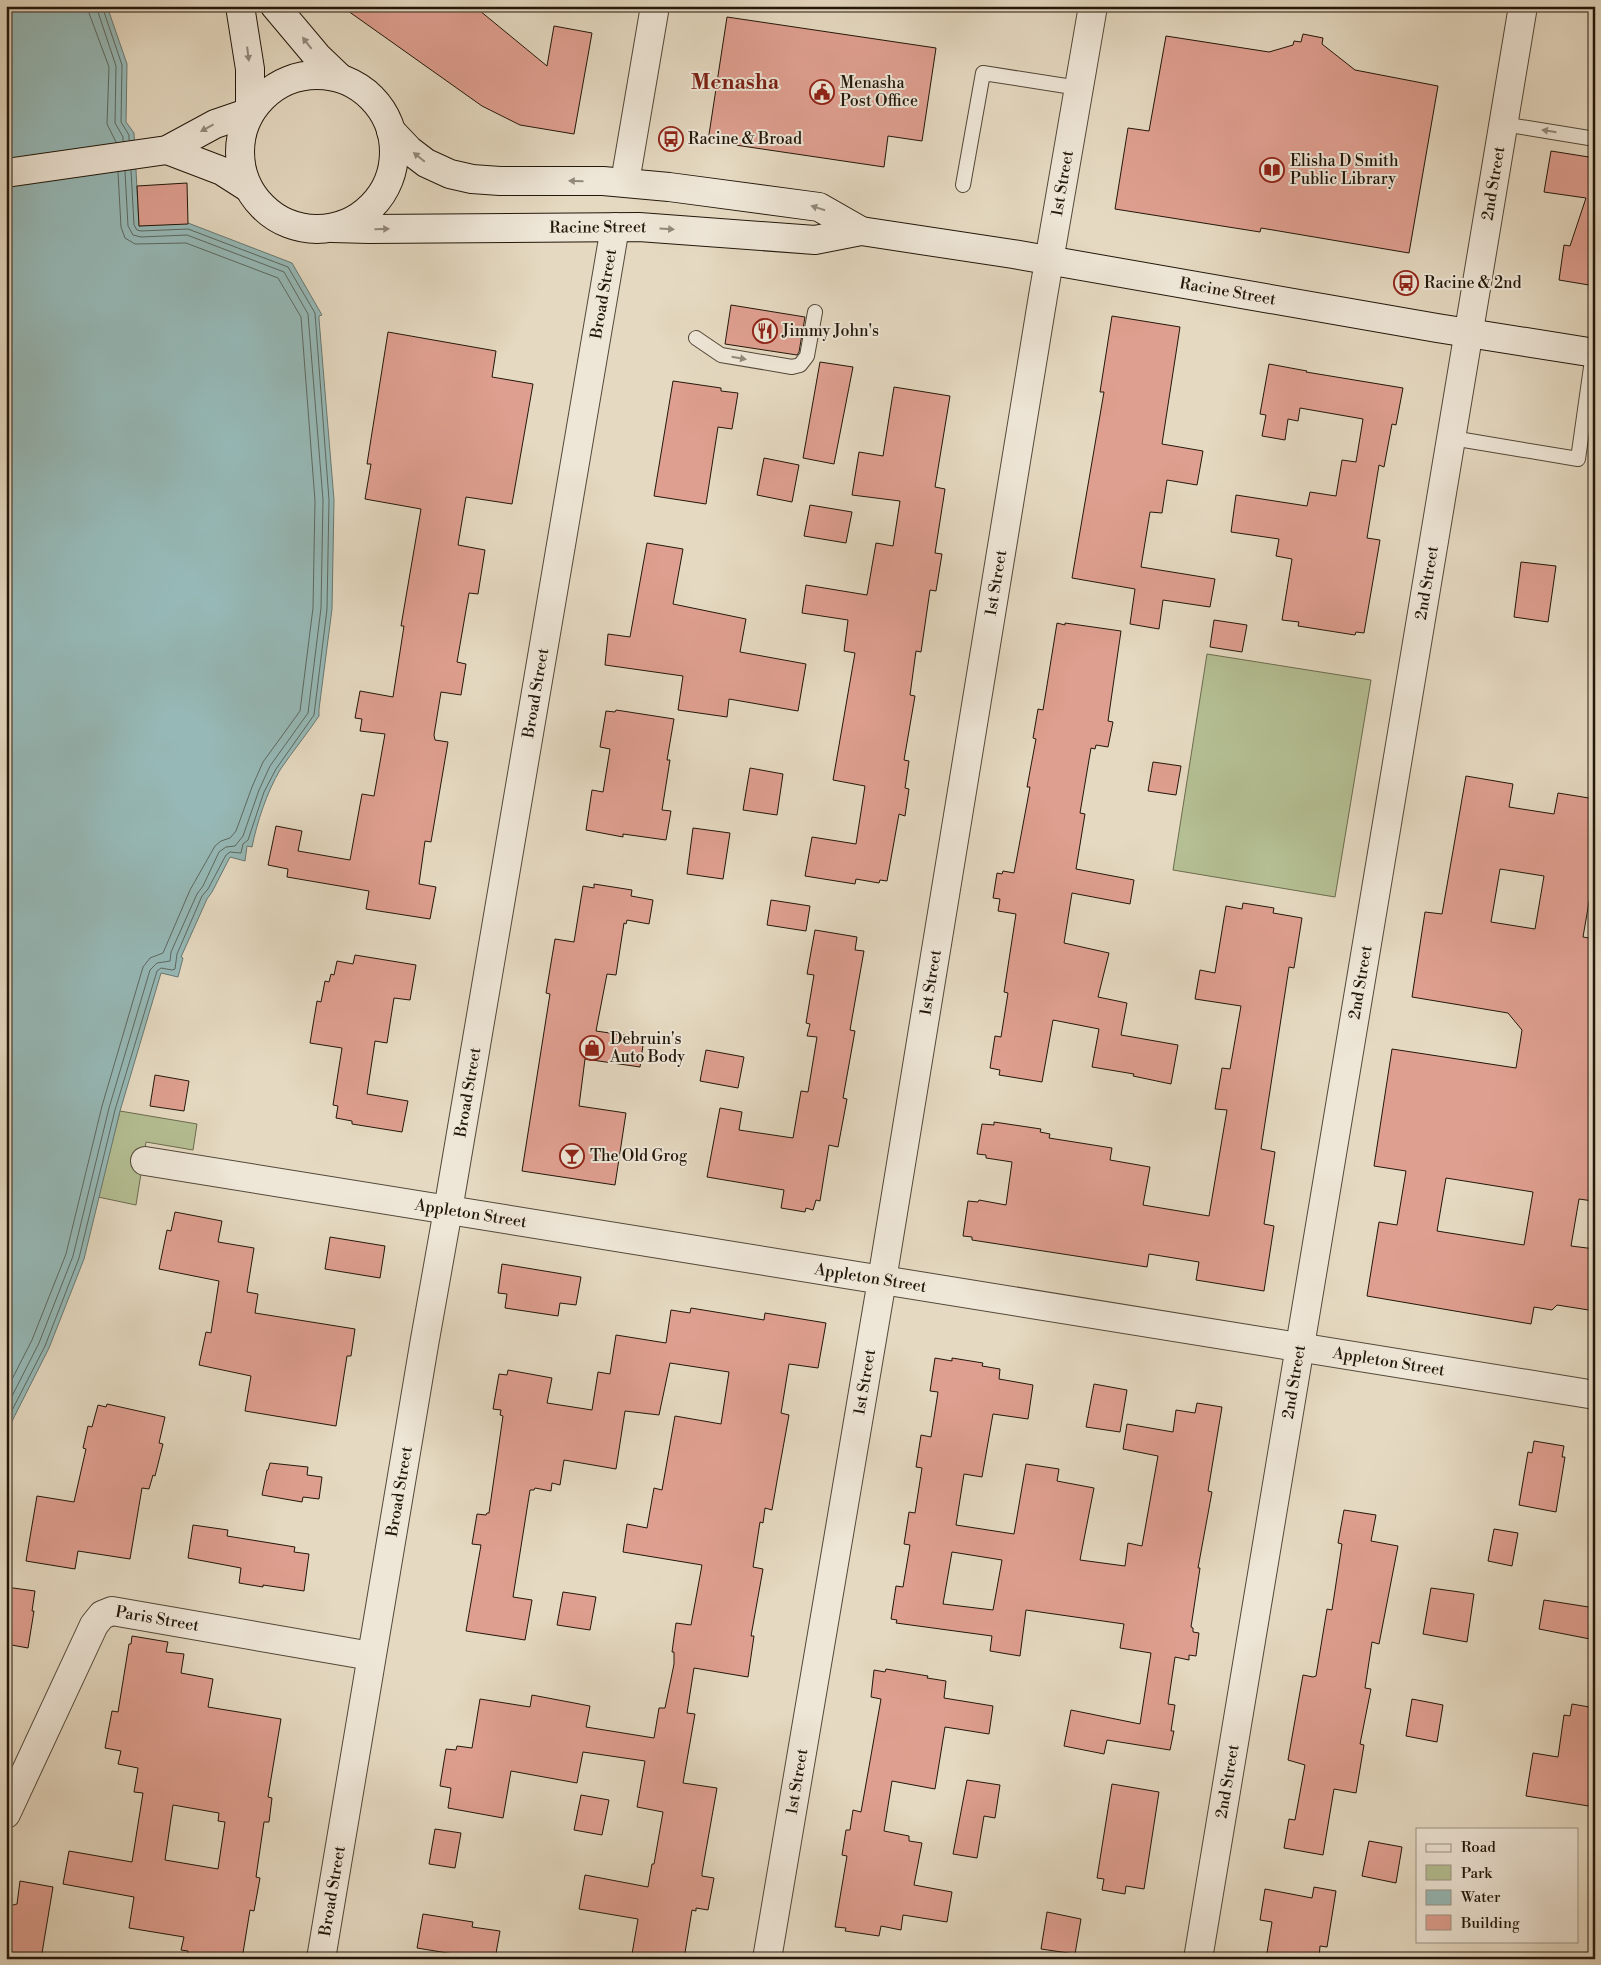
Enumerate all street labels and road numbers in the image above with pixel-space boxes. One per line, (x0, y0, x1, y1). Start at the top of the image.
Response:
street label: 2nd Street (1477, 145, 1510, 222)
street label: 1st Street (1047, 149, 1078, 218)
street label: Racine Street (549, 217, 648, 238)
street label: Broad Street (586, 247, 621, 341)
street label: Racine Street (1178, 273, 1278, 310)
street label: 2nd Street (1411, 544, 1443, 621)
street label: 1st Street (981, 548, 1011, 617)
street label: Broad Street (518, 646, 553, 741)
street label: 2nd Street (1345, 944, 1377, 1021)
street label: 1st Street (915, 948, 946, 1017)
street label: Broad Street (450, 1046, 486, 1140)
street label: Appleton Street (412, 1195, 529, 1233)
street label: Appleton Street (812, 1259, 928, 1297)
street label: 2nd Street (1278, 1343, 1310, 1420)
street label: Appleton Street (1330, 1343, 1447, 1381)
street label: 1st Street (849, 1347, 880, 1417)
street label: Broad Street (382, 1445, 417, 1539)
street label: Paris Street (114, 1602, 201, 1636)
street label: 2nd Street (1212, 1743, 1244, 1820)
street label: 1st Street (782, 1747, 813, 1816)
street label: Broad Street (315, 1844, 350, 1938)

